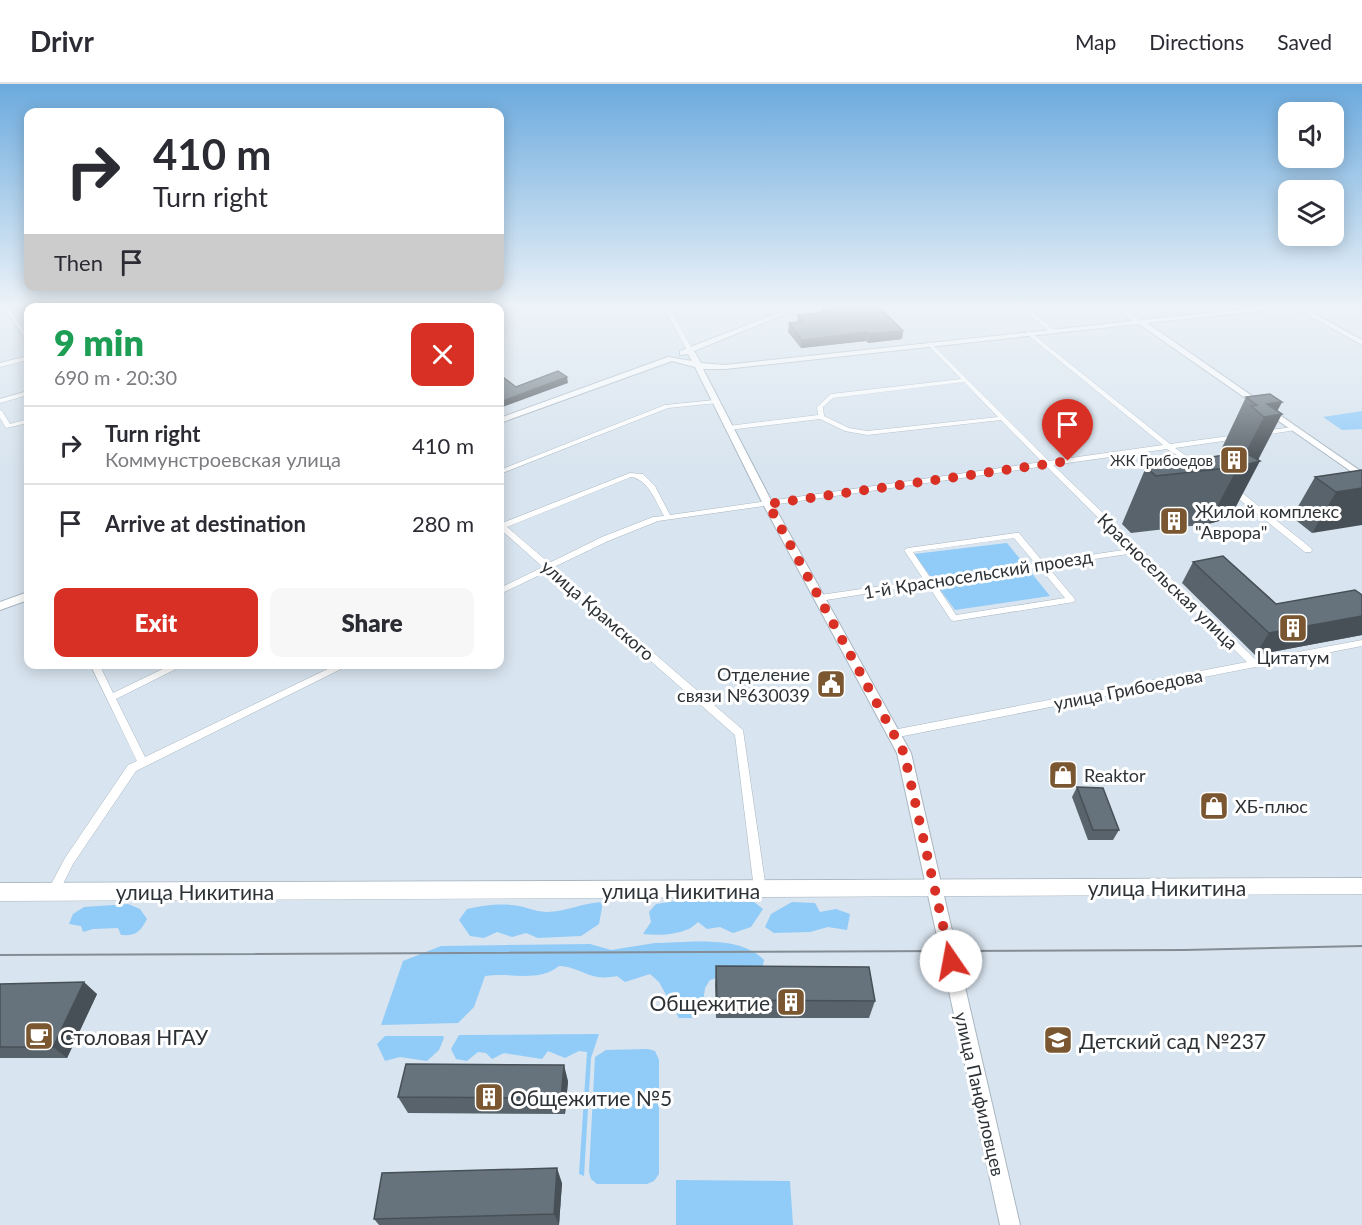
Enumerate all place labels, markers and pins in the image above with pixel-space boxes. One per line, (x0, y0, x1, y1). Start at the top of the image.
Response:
pin (1042, 399, 1093, 461)
building icon: ЖК Грибоедов (1218, 444, 1250, 476)
place label: ЖК Грибоедов (1110, 451, 1213, 469)
place label: Жилой комплекс "Аврора" (1195, 500, 1340, 543)
building icon: Жилой комплекс "Аврора" (1158, 505, 1190, 537)
building icon: Цитатум (1277, 612, 1309, 644)
place label: Цитатум (1256, 646, 1330, 668)
place label: Отделение связи №630039 (677, 663, 810, 706)
public building icon: Отделение связи №630039 (815, 668, 847, 700)
shop icon: Reaktor (1047, 759, 1079, 791)
place label: Reaktor (1084, 764, 1146, 786)
shop icon: ХБ-плюс (1198, 790, 1230, 822)
place label: ХБ-плюс (1235, 795, 1308, 817)
building icon: Общежитие (775, 986, 807, 1018)
place label: Общежитие (650, 990, 770, 1015)
cafe icon: Столовая НГАУ (23, 1020, 55, 1052)
place label: Столовая НГАУ (60, 1024, 209, 1049)
school or university icon: Детский сад №237 (1042, 1024, 1074, 1056)
place label: Детский сад №237 (1079, 1028, 1266, 1053)
building icon: Общежитие №5 (473, 1081, 505, 1113)
place label: Общежитие №5 (510, 1085, 672, 1110)

